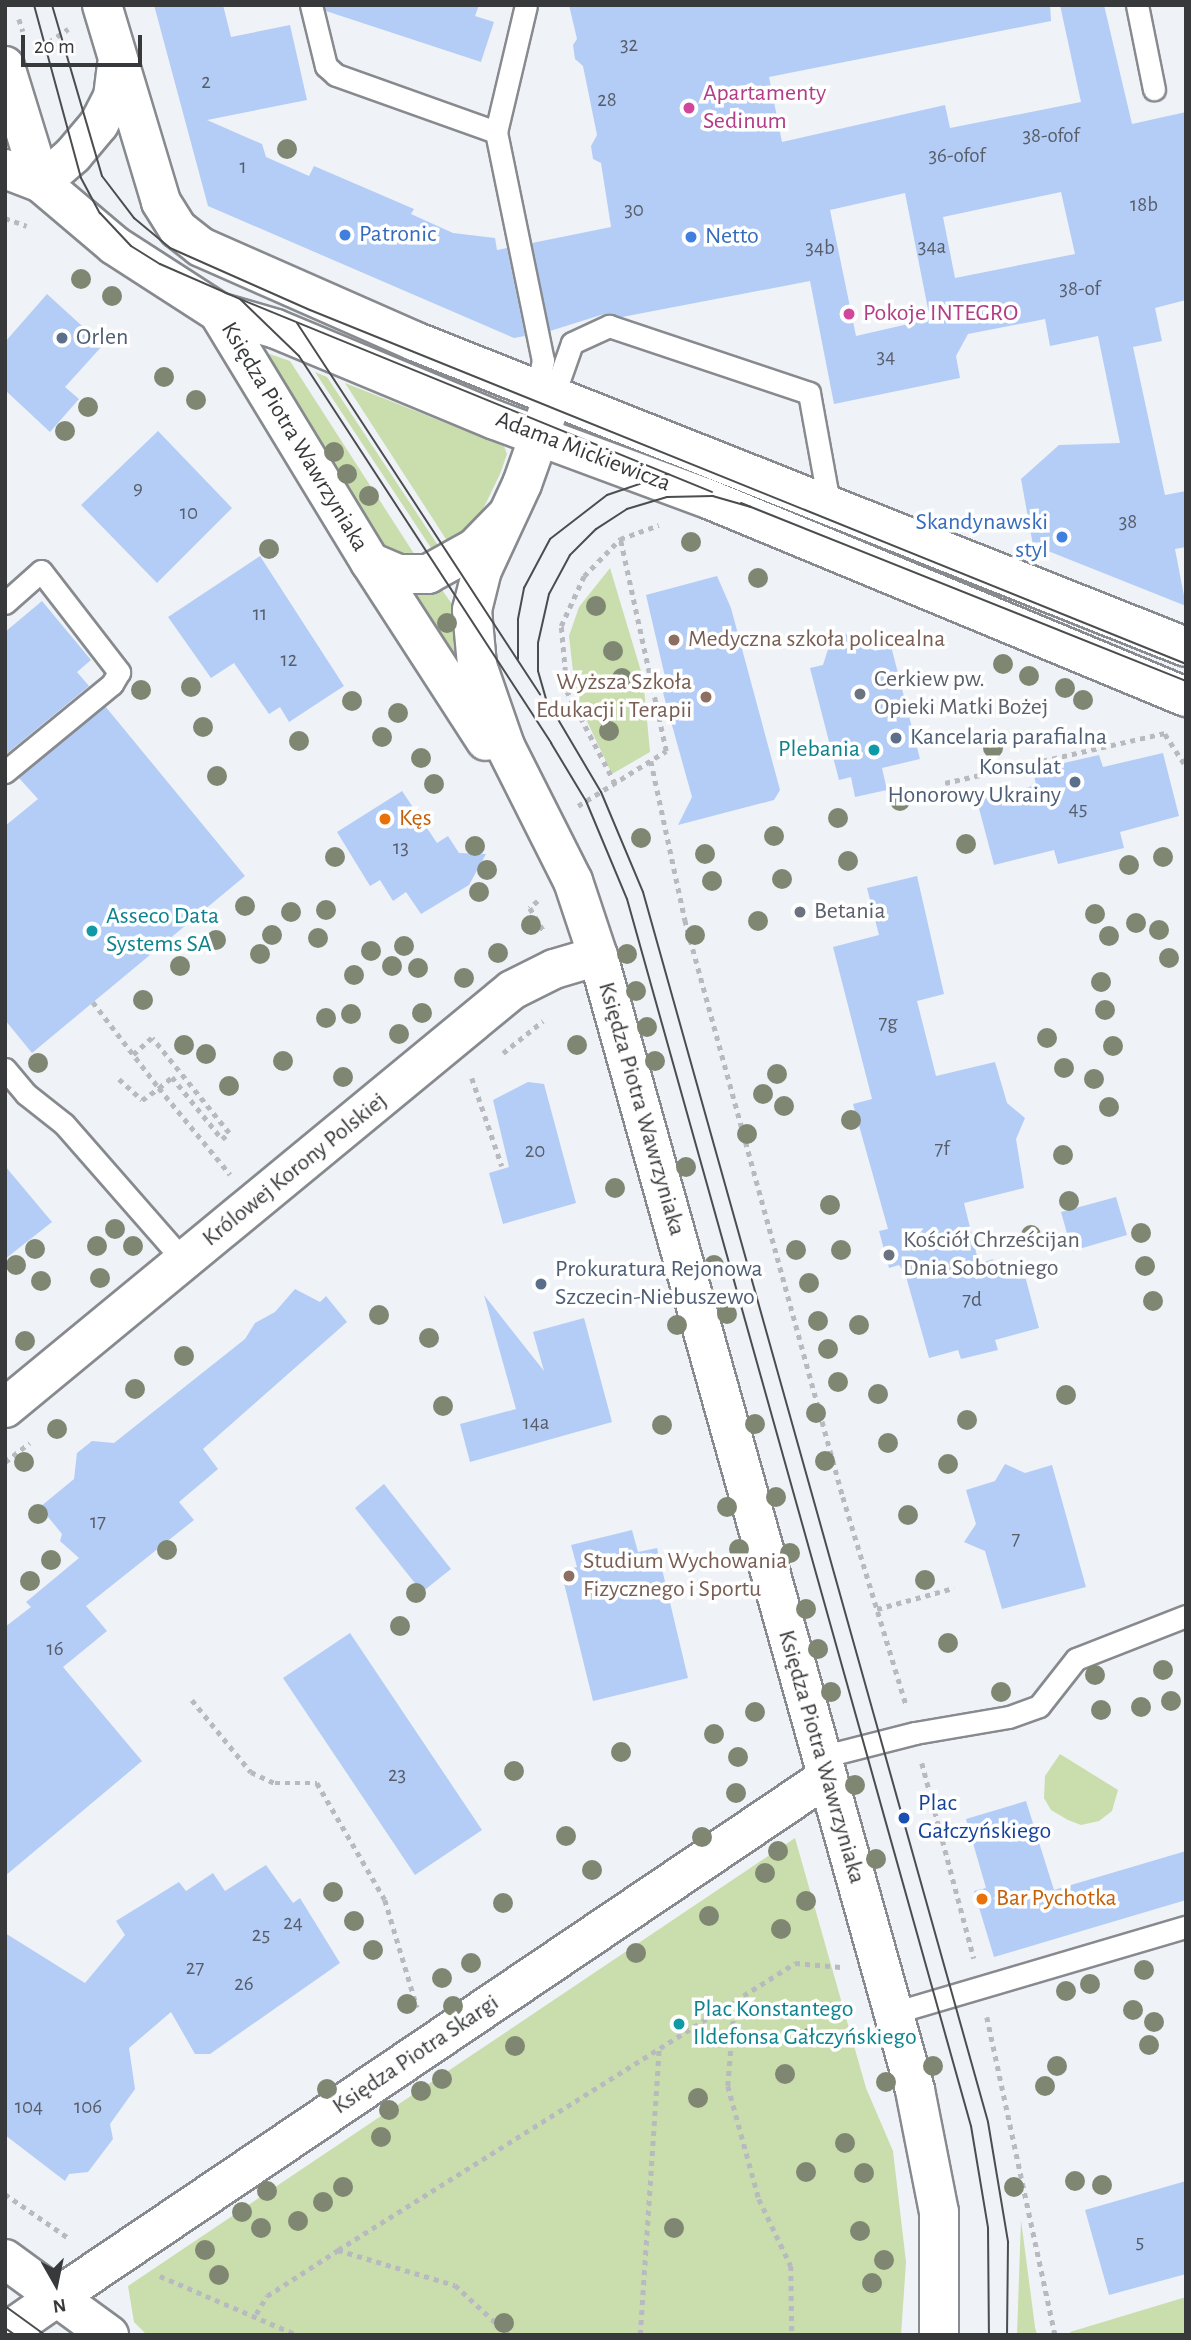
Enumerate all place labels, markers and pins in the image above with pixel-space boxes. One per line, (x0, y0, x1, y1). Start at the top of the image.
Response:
place label: Apartamenty Sedinum (703, 80, 826, 136)
marker: Apartamenty Sedinum (681, 100, 697, 116)
place label: Patronic (359, 221, 436, 249)
place label: Netto (705, 223, 759, 251)
marker: Patronic (337, 227, 353, 243)
marker: Netto (683, 229, 699, 245)
place label: Pokoje INTEGRO (863, 300, 1018, 328)
marker: Pokoje INTEGRO (841, 306, 857, 322)
place label: Orlen (76, 324, 128, 352)
marker: Orlen (54, 330, 70, 346)
place label: Skandynawski styl (916, 509, 1048, 565)
marker: Skandynawski styl (1054, 529, 1070, 545)
place label: Medyczna szkoła policealna (688, 626, 945, 654)
marker: Medyczna szkoła policealna (666, 632, 682, 648)
place label: Cerkiew pw. Opieki Matki Bożej (874, 666, 1048, 722)
place label: Wyższa Szkoła Edukacji i Terapii (536, 669, 692, 725)
marker: Cerkiew pw. Opieki Matki Bożej (852, 686, 868, 702)
marker: Wyższa Szkoła Edukacji i Terapii (698, 689, 714, 705)
place label: Kancelaria parafialna (910, 724, 1107, 752)
marker: Kancelaria parafialna (888, 730, 904, 746)
place label: Plebania (778, 736, 860, 764)
marker: Plebania (866, 742, 882, 758)
place label: Konsulat Honorowy Ukrainy (887, 754, 1061, 810)
marker: Konsulat Honorowy Ukrainy (1067, 774, 1083, 790)
place label: Kęs (399, 805, 432, 833)
marker: Kęs (377, 811, 393, 827)
place label: Betania (814, 898, 885, 926)
place label: Asseco Data Systems SA (106, 903, 219, 959)
marker: Betania (792, 904, 808, 920)
marker: Asseco Data Systems SA (84, 923, 100, 939)
place label: Kościół Chrześcijan Dnia Sobotniego (903, 1227, 1080, 1283)
marker: Kościół Chrześcijan Dnia Sobotniego (881, 1247, 897, 1263)
place label: Prokuratura Rejonowa Szczecin-Niebuszewo (555, 1256, 763, 1312)
marker: Prokuratura Rejonowa Szczecin-Niebuszewo (533, 1276, 549, 1292)
place label: Studium Wychowania Fizycznego i Sportu (583, 1548, 787, 1604)
marker: Studium Wychowania Fizycznego i Sportu (561, 1568, 577, 1584)
place label: Plac Gałczyńskiego (918, 1790, 1051, 1846)
marker: Plac Gałczyńskiego (896, 1810, 912, 1826)
place label: Bar Pychotka (996, 1885, 1117, 1913)
marker: Bar Pychotka (974, 1891, 990, 1907)
place label: Plac Konstantego Ildefonsa Gałczyńskiego (693, 1996, 917, 2052)
marker: Plac Konstantego Ildefonsa Gałczyńskiego (671, 2016, 687, 2032)

